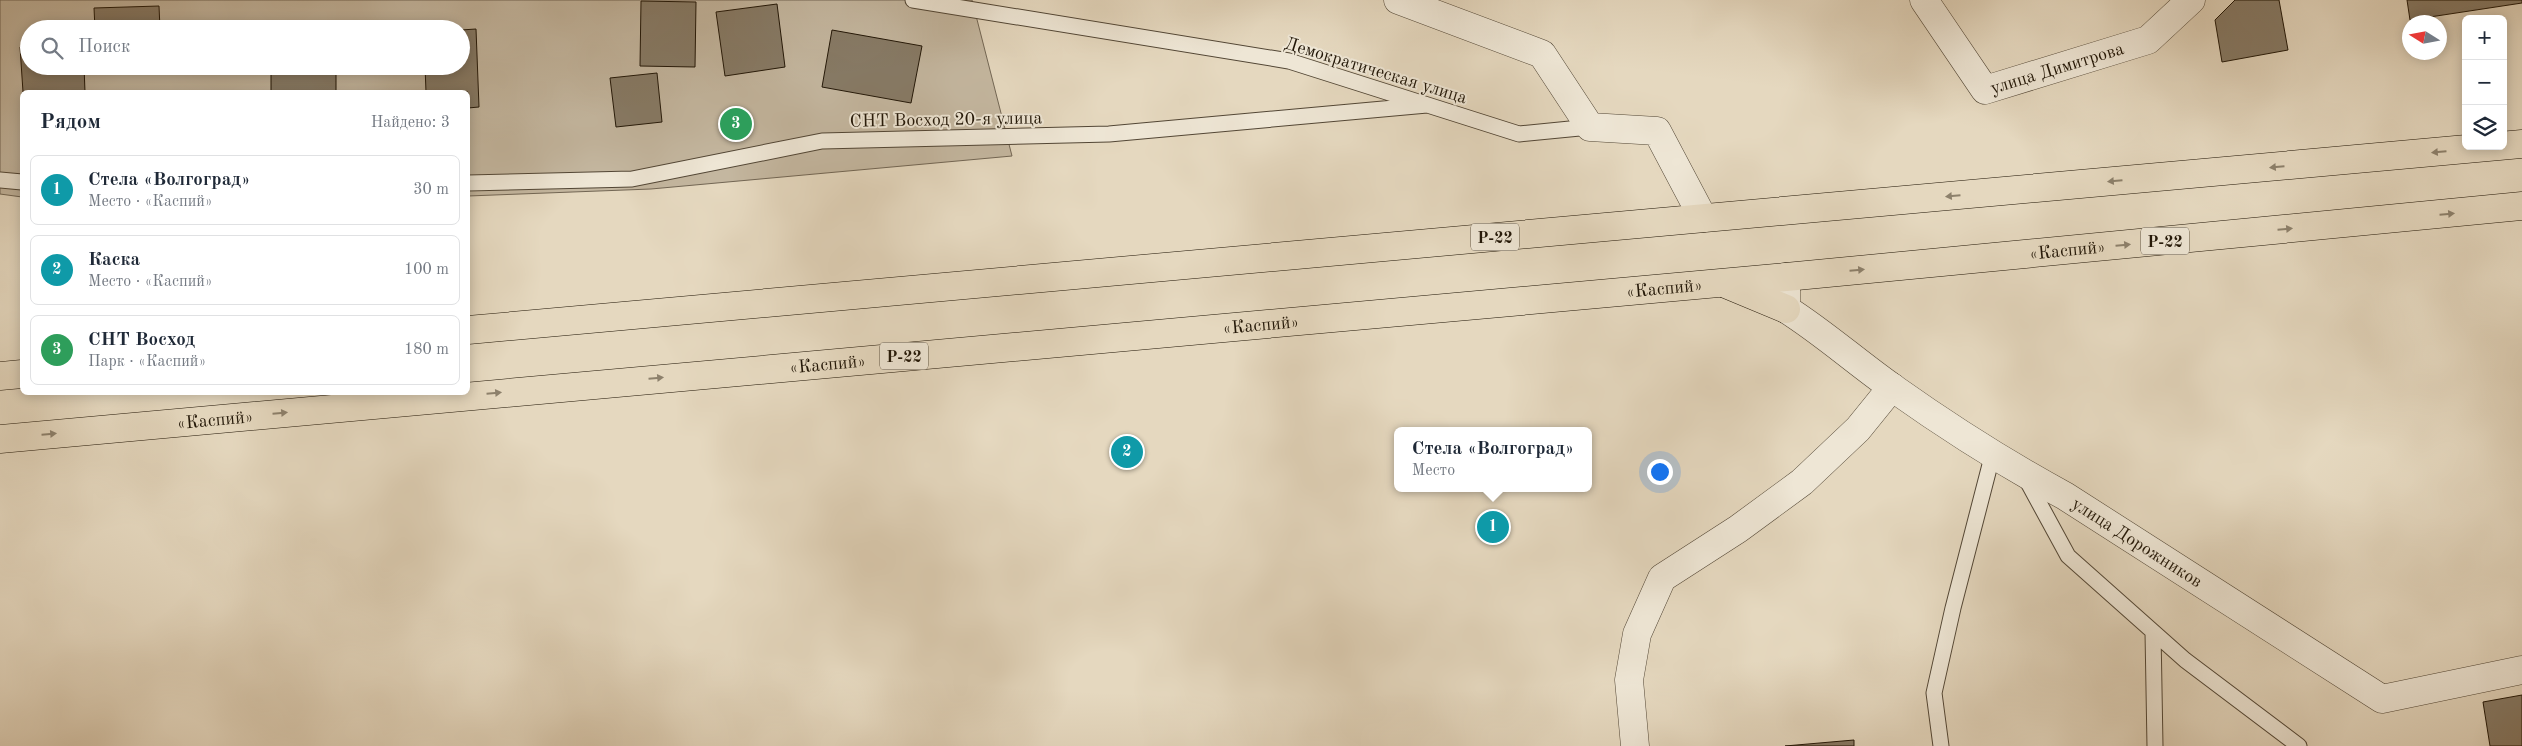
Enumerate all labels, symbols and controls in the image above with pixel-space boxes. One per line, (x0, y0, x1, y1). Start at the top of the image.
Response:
north arrow (2402, 15, 2447, 60)
map controls (2462, 15, 2507, 150)
button: + (2462, 15, 2507, 60)
search box (20, 20, 470, 75)
icon: search (38, 34, 66, 62)
street label: Демократическая улица (1282, 35, 1469, 107)
text: Поиск (78, 38, 130, 57)
street label: улица Димитрова (1988, 40, 2126, 98)
button: − (2462, 60, 2507, 105)
pin: 3 (720, 105, 752, 143)
button: layers (2462, 105, 2507, 150)
street label: СНТ Восход 20-я улица (850, 109, 1043, 131)
text: Рядом (40, 112, 101, 133)
text: Найдено: 3 (371, 115, 450, 131)
one-way arrow (2430, 149, 2446, 157)
one-way arrow (2269, 163, 2285, 171)
text: Стела «Волгоград» (88, 171, 250, 190)
one-way arrow (2107, 177, 2123, 185)
text: 1 (52, 182, 62, 198)
text: 30 m (413, 182, 449, 198)
one-way arrow (1945, 192, 1961, 200)
text: Место · «Каспий» (88, 194, 213, 210)
one-way arrow (2439, 210, 2455, 218)
road number: Р-22 (1471, 223, 1519, 250)
one-way arrow (2278, 225, 2294, 233)
road number: Р-22 (2141, 228, 2189, 255)
street label: «Каспий» (2029, 238, 2106, 263)
one-way arrow (2116, 241, 2132, 249)
text: Каска (88, 251, 140, 270)
text: 2 (52, 262, 62, 278)
text: 100 m (404, 262, 449, 278)
one-way arrow (1849, 266, 1865, 274)
text: Место · «Каспий» (88, 274, 213, 290)
street label: «Каспий» (1625, 277, 1703, 301)
street label: «Каспий» (1222, 313, 1300, 338)
text: СНТ Восход (88, 331, 195, 350)
text: 3 (52, 342, 62, 358)
text: 180 m (404, 342, 449, 358)
road number: Р-22 (880, 342, 928, 370)
street label: «Каспий» (789, 353, 867, 377)
text: Парк · «Каспий» (88, 354, 206, 370)
one-way arrow (648, 374, 664, 382)
one-way arrow (486, 389, 502, 397)
street label: «Каспий» (176, 408, 254, 433)
one-way arrow (272, 409, 288, 417)
popup (1394, 427, 1592, 492)
one-way arrow (41, 430, 57, 438)
pin: 2 (1111, 433, 1143, 471)
text: Стела «Волгоград» (1412, 440, 1574, 459)
your location (1647, 459, 1673, 485)
text: Место (1412, 463, 1455, 479)
street label: улица Дорожников (2068, 495, 2205, 591)
pin: 1 (1477, 508, 1509, 546)

